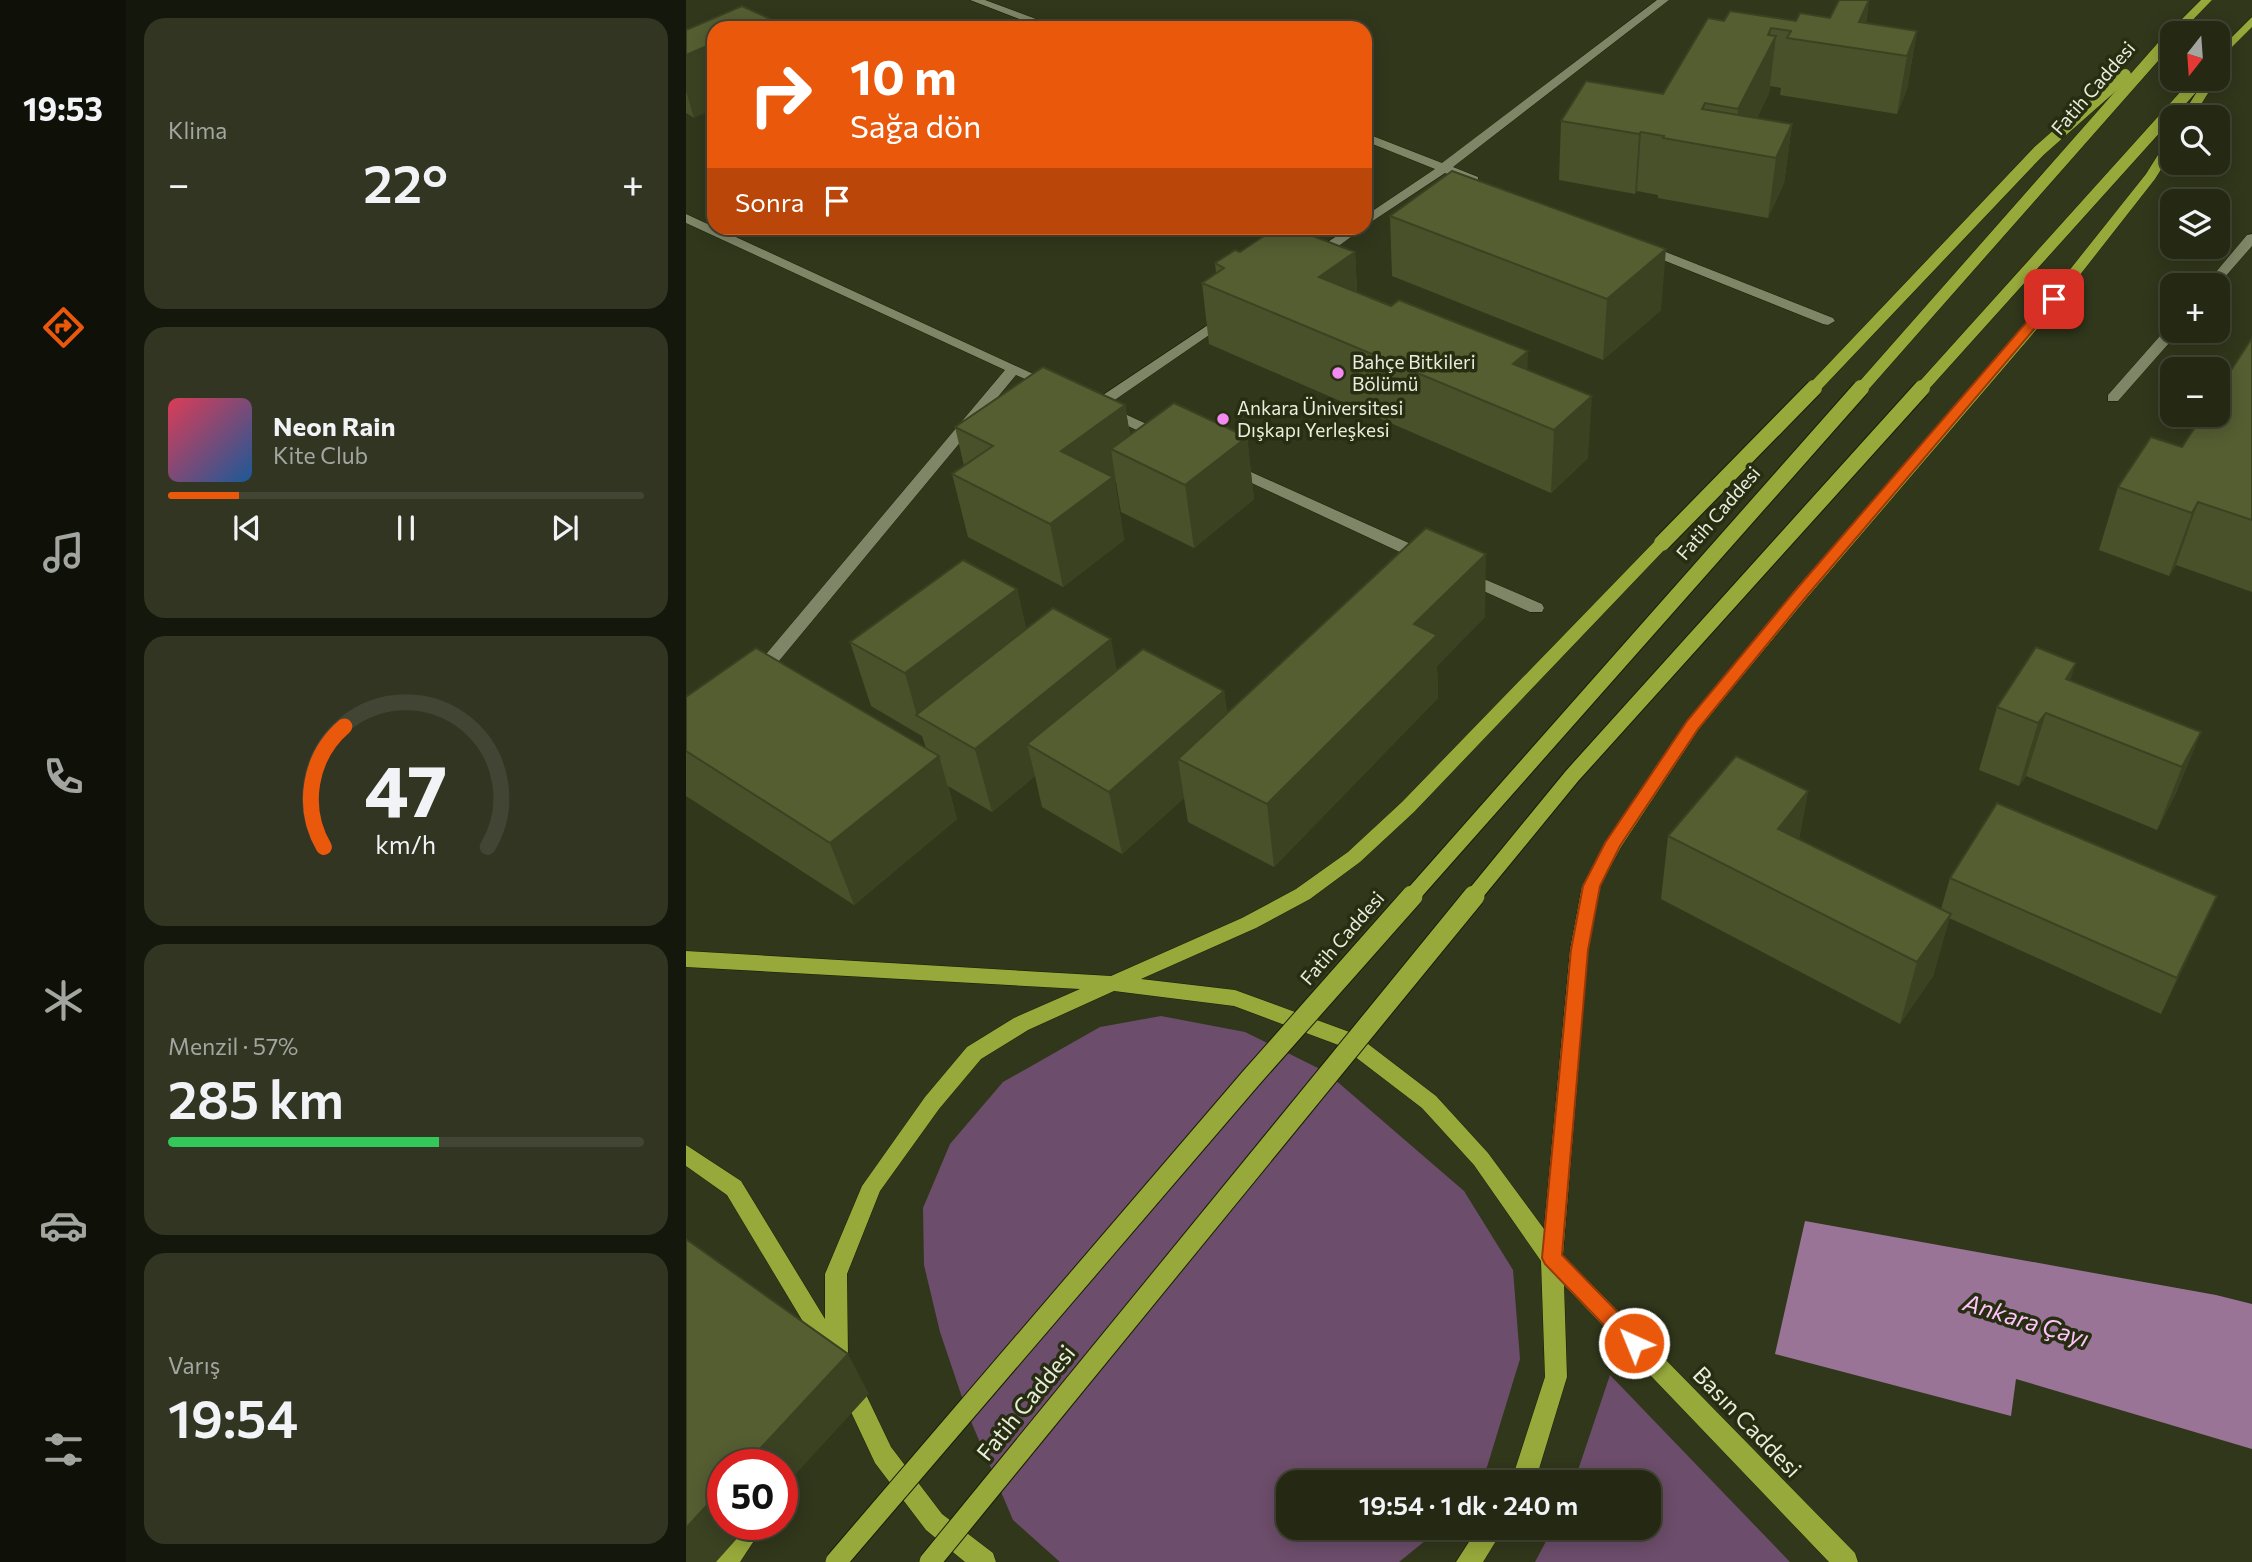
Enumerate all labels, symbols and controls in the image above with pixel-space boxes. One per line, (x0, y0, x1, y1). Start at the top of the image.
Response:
north arrow (2160, 21, 2230, 91)
map controls (2160, 21, 2230, 427)
street label: Fatih Caddesi (2046, 36, 2139, 139)
text: 10 m (850, 45, 957, 105)
icon: right (735, 49, 826, 140)
text: 19:53 (23, 88, 103, 128)
text: Sağa dön (850, 105, 981, 145)
button: search (2160, 105, 2230, 175)
text: Klima (168, 116, 227, 144)
text: 22° (363, 150, 448, 214)
text: − (168, 159, 190, 206)
text: + (622, 159, 644, 206)
icon: arrive (818, 182, 856, 220)
text: Sonra (735, 186, 804, 217)
button: layers (2160, 189, 2230, 259)
pin (2024, 269, 2084, 329)
button: + (2160, 273, 2230, 343)
icon: arrive (2035, 280, 2073, 318)
icon: directions (39, 303, 88, 352)
place label: Bahçe Bitkileri Bölümü (1352, 350, 1476, 395)
button: − (2160, 357, 2230, 427)
marker: Bahçe Bitkileri Bölümü (1330, 365, 1346, 381)
place label: Ankara Üniversitesi Dışkapı Yerleşkesi (1237, 396, 1403, 441)
text: Neon Rain (273, 410, 396, 441)
marker: Ankara Üniversitesi Dışkapı Yerleşkesi (1215, 411, 1231, 427)
text: Kite Club (273, 441, 368, 469)
street label: Fatih Caddesi (1671, 461, 1764, 564)
icon: previous (228, 509, 266, 547)
icon: pause (387, 509, 425, 547)
icon: next (546, 509, 584, 547)
icon: music (39, 528, 88, 577)
text: 47 (364, 743, 448, 832)
icon: phone (39, 752, 88, 801)
text: km/h (376, 829, 436, 859)
street label: Fatih Caddesi (1295, 886, 1388, 989)
icon: climate (39, 976, 88, 1025)
text: Menzil · 57% (168, 1032, 298, 1060)
text: 285 km (168, 1066, 344, 1130)
icon: car (39, 1201, 88, 1250)
water label: Ankara Çayı (1959, 1286, 2093, 1352)
position arrow (1597, 1306, 1671, 1380)
street label: Fatih Caddesi (970, 1339, 1080, 1466)
text: Varış (168, 1351, 220, 1379)
street label: Basın Caddesi (1688, 1360, 1808, 1483)
text: 19:54 (168, 1385, 298, 1449)
icon: filters (39, 1425, 88, 1474)
speed limit sign: 50 (707, 1449, 798, 1540)
text: 19:54 · 1 dk · 240 m (1359, 1489, 1578, 1520)

